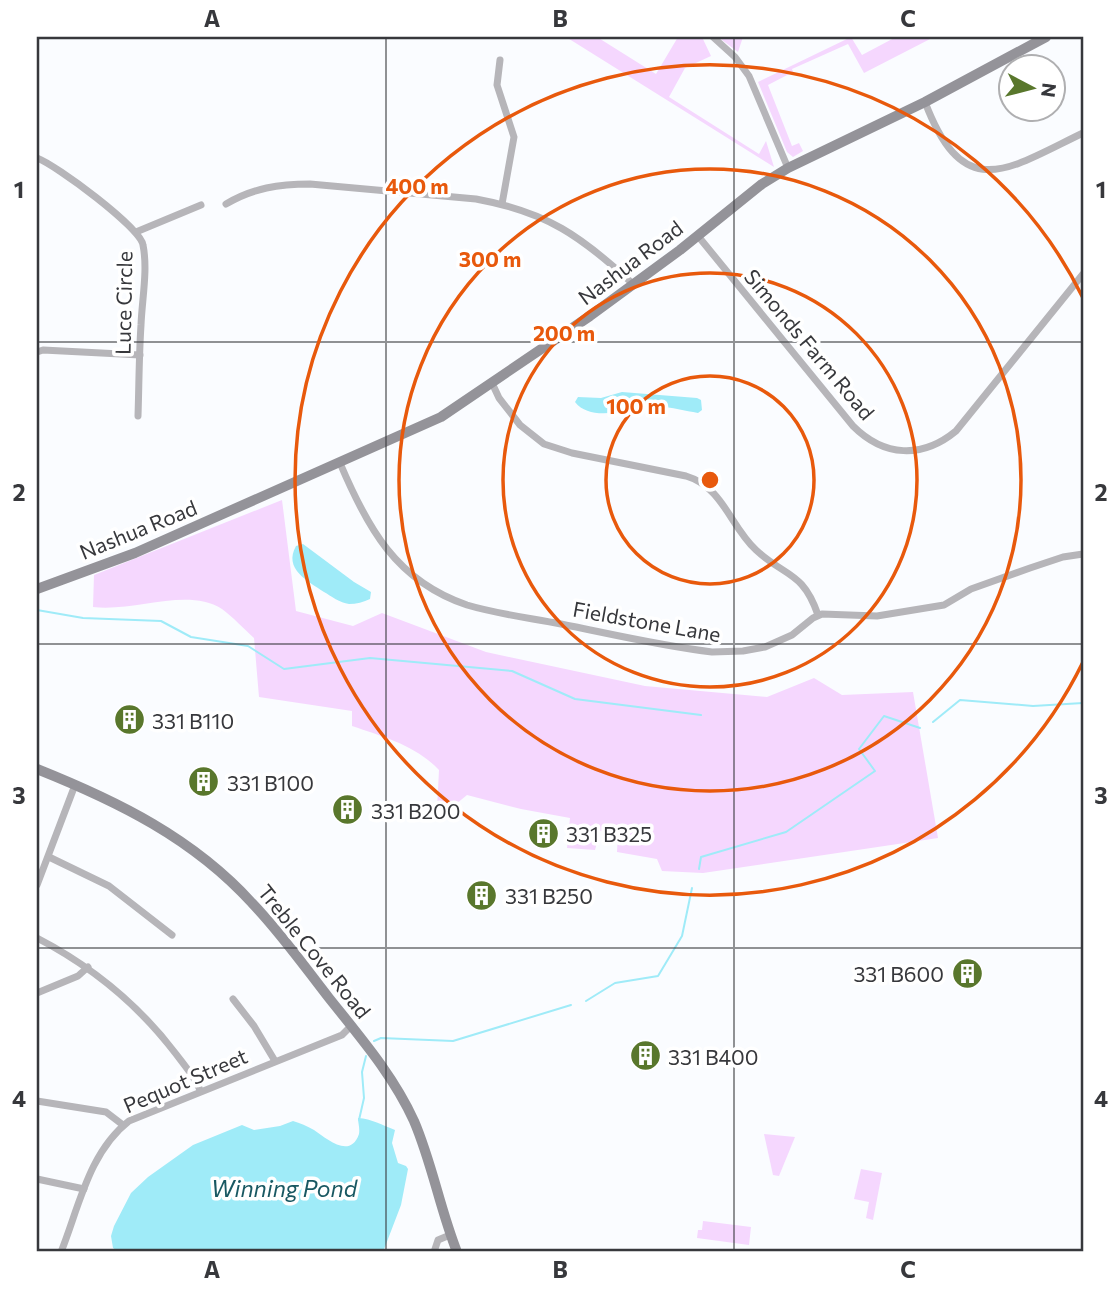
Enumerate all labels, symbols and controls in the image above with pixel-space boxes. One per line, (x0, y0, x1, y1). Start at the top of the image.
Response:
text: A (204, 4, 221, 32)
text: B (552, 4, 568, 32)
text: C (900, 4, 916, 32)
north arrow (998, 52, 1068, 122)
text: N (1037, 82, 1062, 99)
text: 400 m (385, 173, 449, 198)
text: 1 (14, 175, 24, 203)
text: 1 (1096, 175, 1106, 203)
street label: Nashua Road (573, 215, 687, 309)
text: 300 m (459, 246, 521, 271)
street label: Luce Circle (110, 251, 136, 355)
street label: Simonds Farm Road (740, 264, 880, 424)
text: 200 m (533, 320, 595, 345)
text: 100 m (606, 393, 666, 418)
centre of rings (698, 468, 722, 492)
text: 2 (12, 478, 26, 506)
text: 2 (1094, 478, 1108, 506)
street label: Nashua Road (76, 494, 200, 564)
street label: Fieldstone Lane (571, 596, 723, 646)
building icon: 331 B110 (112, 703, 146, 737)
place label: 331 B110 (152, 708, 234, 733)
building icon: 331 B100 (187, 765, 221, 799)
place label: 331 B100 (227, 770, 314, 795)
text: 3 (12, 781, 26, 809)
text: 3 (1094, 781, 1108, 809)
building icon: 331 B200 (331, 793, 365, 827)
place label: 331 B200 (371, 798, 460, 823)
building icon: 331 B325 (526, 816, 560, 850)
place label: 331 B325 (566, 821, 652, 846)
building icon: 331 B250 (465, 878, 499, 912)
street label: Treble Cove Road (253, 879, 377, 1023)
place label: 331 B250 (505, 883, 593, 908)
building icon: 331 B600 (950, 956, 984, 990)
place label: 331 B600 (853, 961, 944, 986)
building icon: 331 B400 (628, 1039, 662, 1073)
street label: Pequot Street (119, 1043, 251, 1117)
place label: 331 B400 (668, 1044, 758, 1069)
text: 4 (12, 1084, 26, 1112)
text: 4 (1094, 1084, 1108, 1112)
water label: Winning Pond (211, 1174, 359, 1202)
text: A (204, 1255, 221, 1283)
text: B (552, 1255, 568, 1283)
text: C (900, 1255, 916, 1283)

